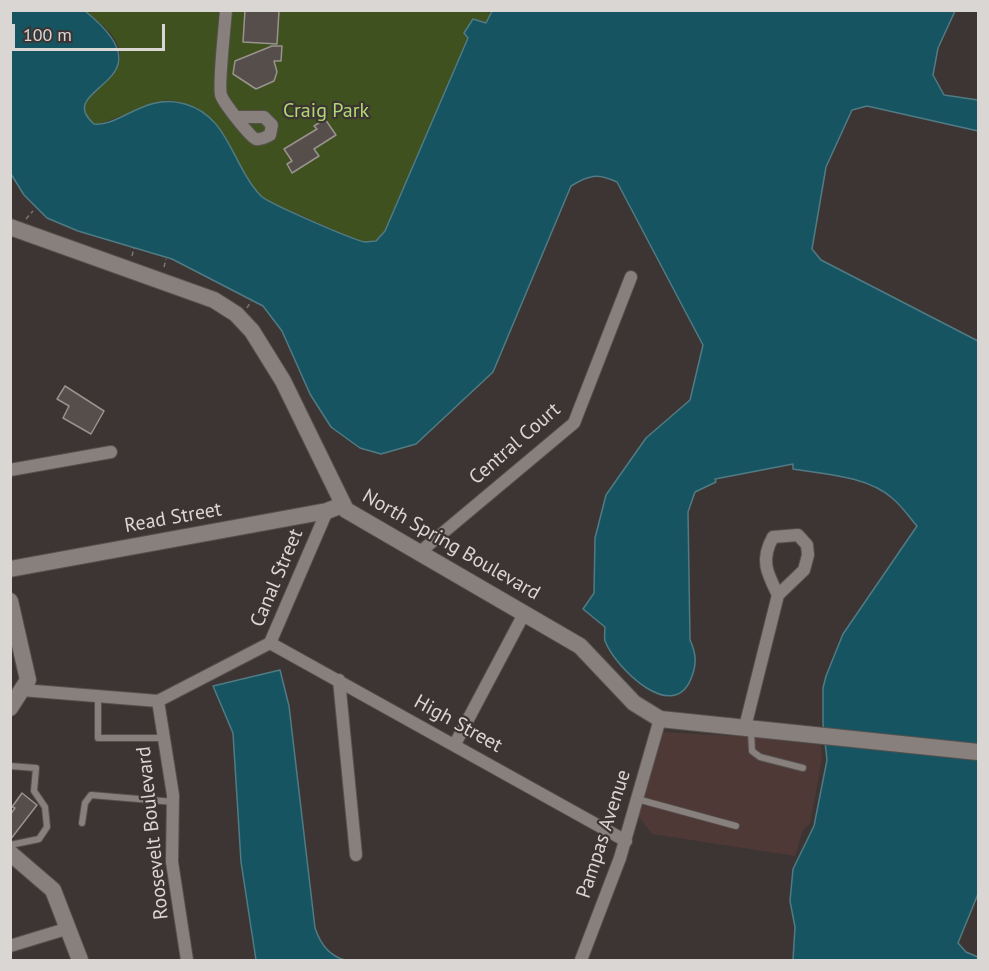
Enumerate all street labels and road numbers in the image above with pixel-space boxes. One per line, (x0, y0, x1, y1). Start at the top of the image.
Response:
street label: Central Court (465, 398, 565, 490)
street label: North Spring Boulevard (358, 484, 544, 606)
street label: Read Street (123, 498, 223, 538)
street label: Canal Street (246, 525, 308, 631)
street label: High Street (410, 690, 506, 758)
street label: Roosevelt Boulevard (132, 745, 174, 921)
street label: Pampas Avenue (572, 767, 636, 901)

